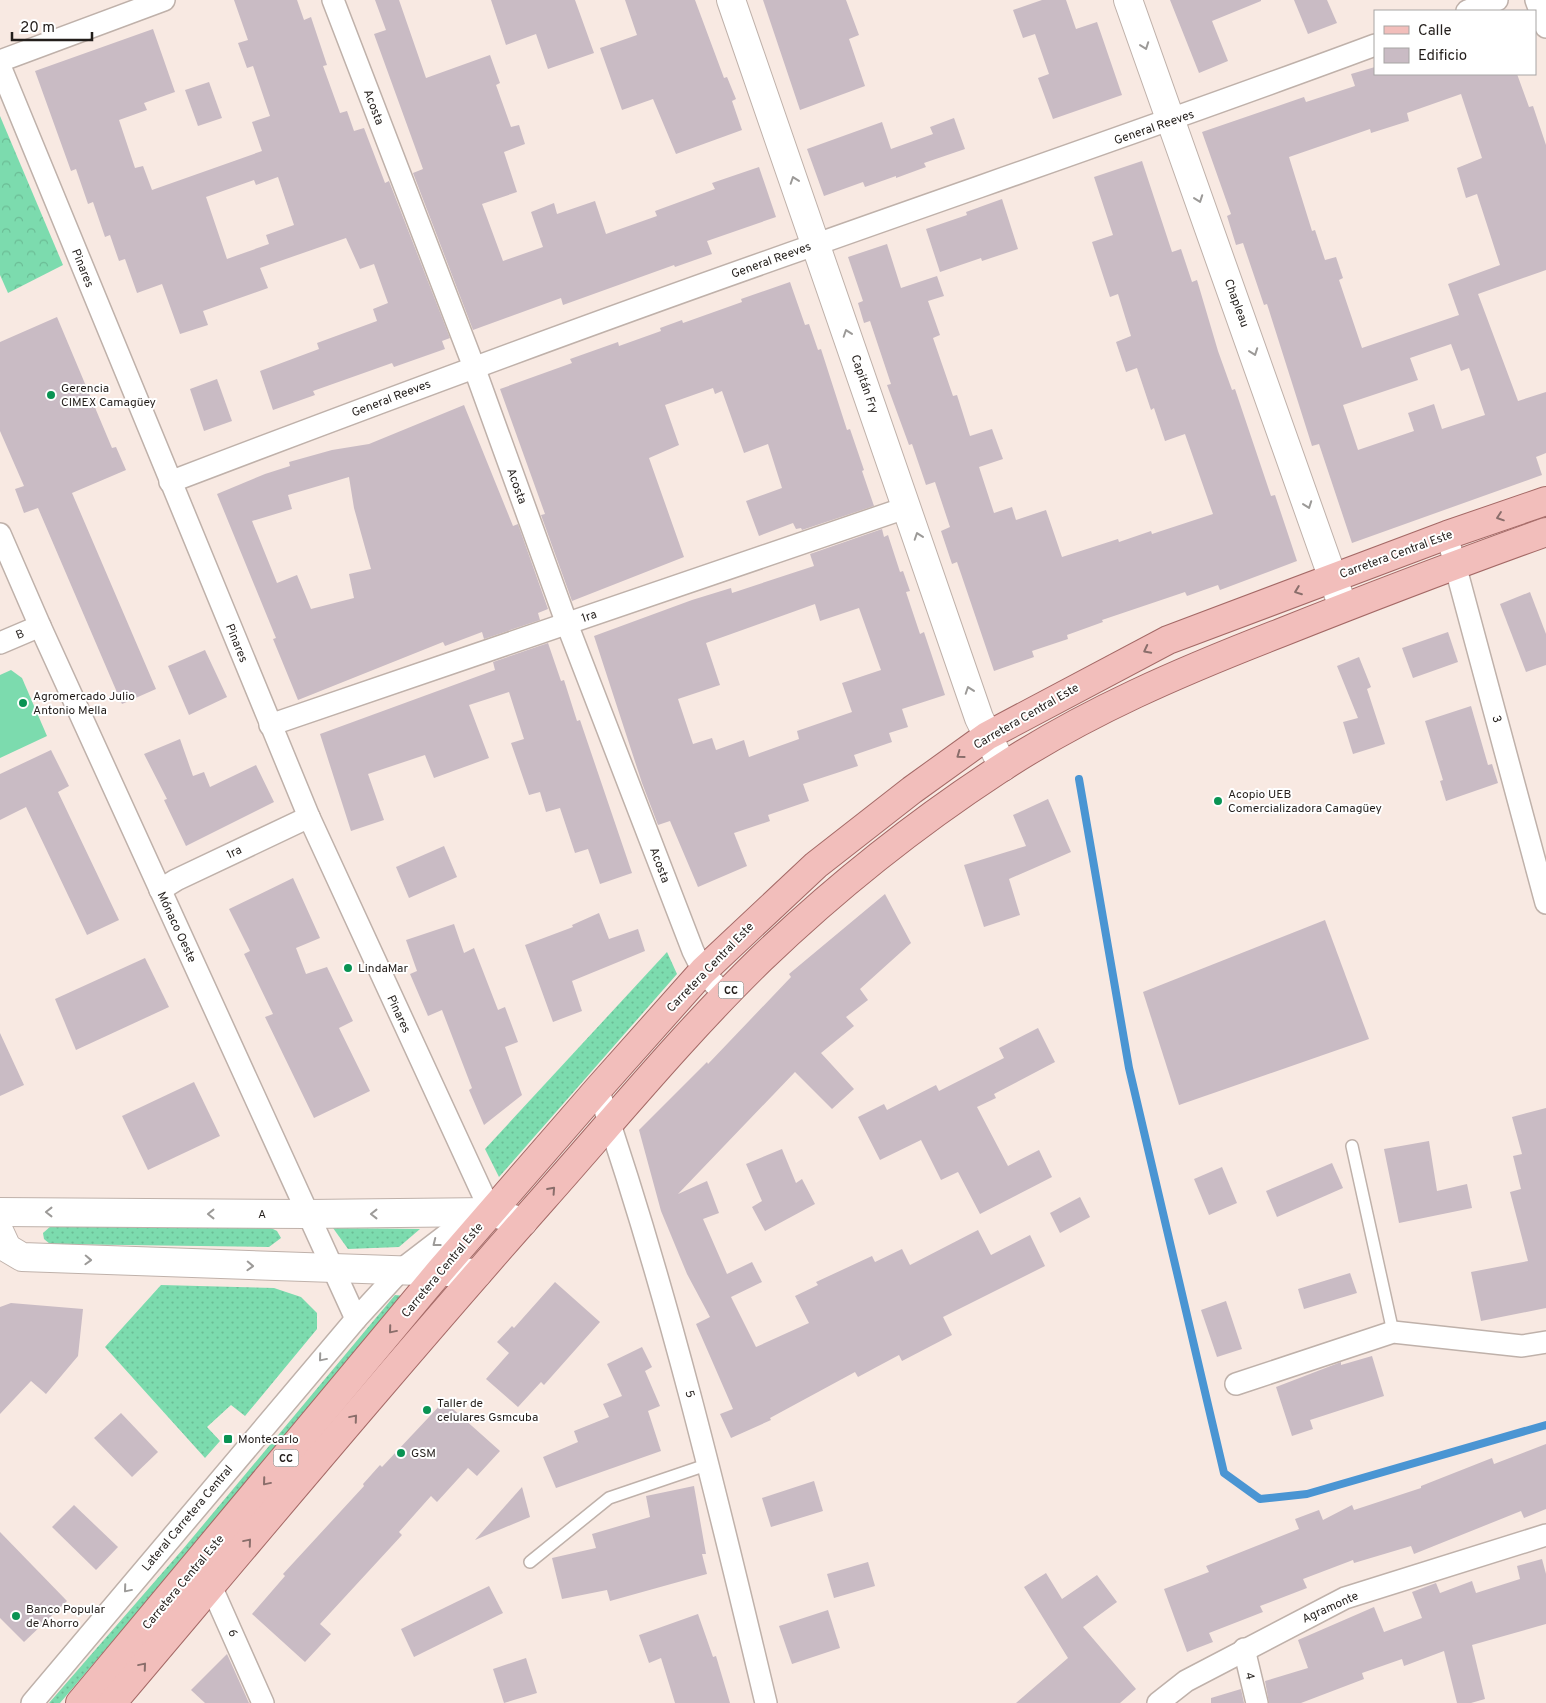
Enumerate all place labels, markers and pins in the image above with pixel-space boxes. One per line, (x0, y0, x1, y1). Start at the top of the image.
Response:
place label: Gerencia CIMEX Camagüey (61, 381, 156, 411)
marker: Gerencia CIMEX Camagüey (45, 389, 57, 401)
place label: Agromercado Julio Antonio Mella (33, 689, 135, 719)
marker: Agromercado Julio Antonio Mella (17, 697, 29, 709)
place label: Acopio UEB Comercializadora Camagüey (1228, 787, 1382, 817)
marker: Acopio UEB Comercializadora Camagüey (1212, 795, 1224, 807)
place label: LindaMar (358, 961, 409, 977)
marker: LindaMar (342, 962, 354, 974)
place label: Taller de celulares Gsmcuba (437, 1396, 538, 1426)
marker: Taller de celulares Gsmcuba (421, 1404, 433, 1416)
place label: Montecarlo (238, 1432, 299, 1448)
marker: Montecarlo (222, 1433, 234, 1445)
place label: GSM (411, 1446, 436, 1462)
marker: GSM (395, 1447, 407, 1459)
place label: Banco Popular de Ahorro (26, 1602, 105, 1632)
marker: Banco Popular de Ahorro (10, 1610, 22, 1622)

